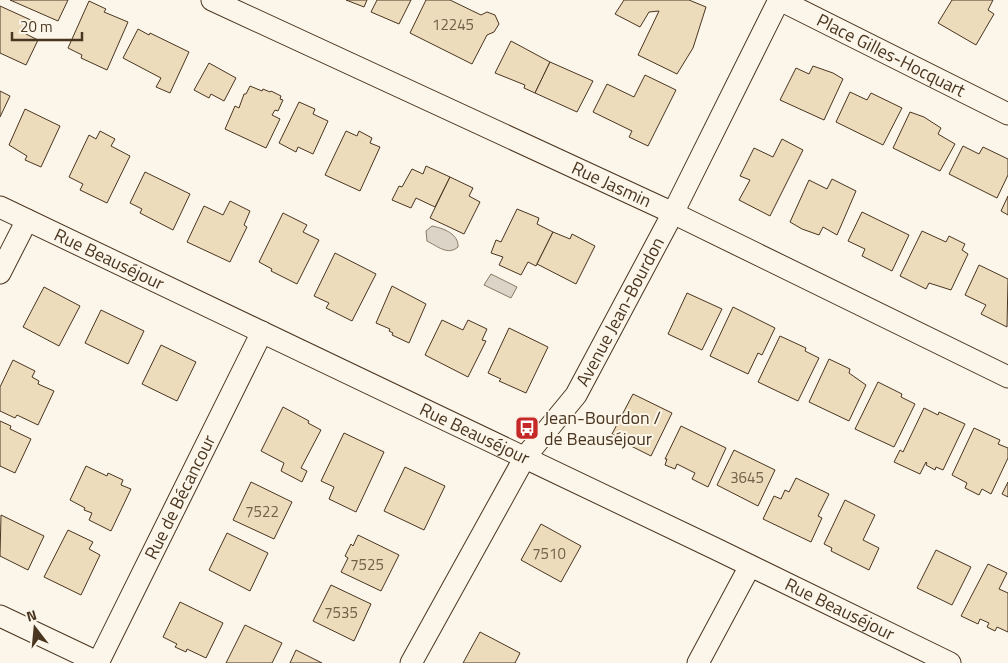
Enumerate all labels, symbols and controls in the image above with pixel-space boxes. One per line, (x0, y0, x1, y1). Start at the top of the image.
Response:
street label: Place Gilles-Hocquart (812, 6, 971, 104)
scale bar (12, 10, 82, 42)
house number: 12245 (432, 13, 474, 36)
text: 20 m (20, 15, 53, 38)
street label: Rue Jasmin (567, 154, 656, 214)
street label: Rue Beauséjour (50, 221, 169, 297)
street label: Avenue Jean-Bourdon (569, 232, 671, 391)
street label: Rue Beauséjour (415, 395, 534, 471)
place label: Jean-Bourdon / de Beauséjour (544, 404, 661, 452)
bus stop icon: Jean-Bourdon / de Beauséjour (514, 415, 540, 441)
street label: Rue de Bécancour (137, 430, 222, 564)
house number: 3645 (730, 466, 764, 489)
house number: 7522 (245, 500, 279, 523)
house number: 7510 (532, 542, 566, 565)
house number: 7525 (350, 553, 384, 576)
street label: Rue Beauséjour (780, 571, 899, 647)
house number: 7535 (324, 601, 358, 624)
north arrow (10, 603, 60, 653)
text: N (24, 604, 39, 626)

